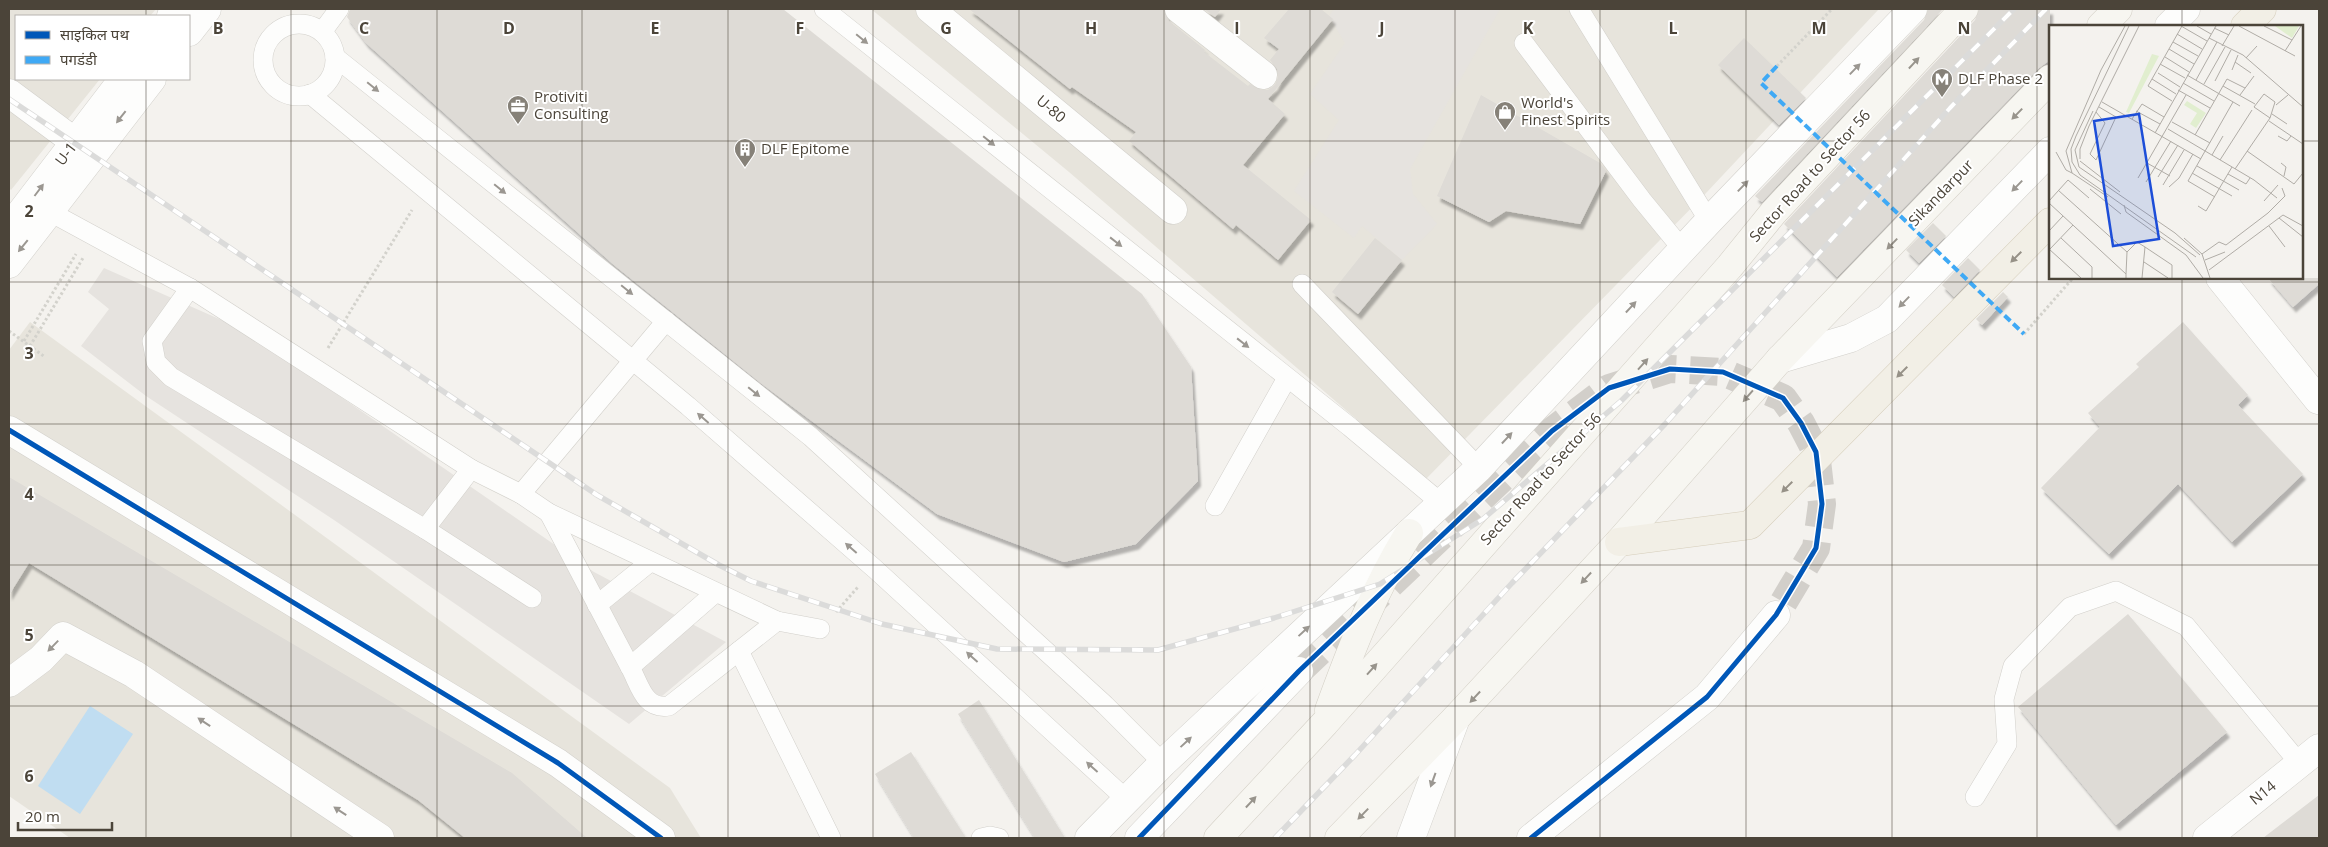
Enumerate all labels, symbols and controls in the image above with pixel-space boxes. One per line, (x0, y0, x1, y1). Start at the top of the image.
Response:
legend (15, 15, 190, 80)
text: B (213, 17, 223, 39)
text: C (359, 17, 369, 39)
text: D (503, 17, 515, 39)
text: E (651, 17, 660, 39)
text: F (796, 17, 804, 39)
text: G (940, 17, 952, 39)
text: H (1085, 17, 1097, 39)
text: I (1234, 17, 1240, 39)
text: J (1377, 17, 1385, 39)
text: K (1523, 17, 1534, 39)
text: L (1668, 17, 1678, 39)
text: M (1811, 17, 1827, 39)
text: N (1957, 17, 1971, 39)
text: साइकिल पथ (60, 24, 129, 44)
inset map (2049, 25, 2303, 279)
one-way arrow (855, 34, 868, 45)
text: पगडंडी (60, 49, 98, 69)
one-way arrow (1908, 57, 1920, 69)
one-way arrow (1849, 63, 1861, 75)
metro station icon: DLF Phase 2 (1930, 67, 1954, 98)
place label: DLF Phase 2 (1958, 68, 2043, 88)
one-way arrow (366, 82, 379, 93)
place label: Protiviti Consulting (534, 86, 608, 123)
street label: U-80 (1033, 90, 1071, 126)
place label: World's Finest Spirits (1521, 92, 1610, 129)
office icon: Protiviti Consulting (506, 94, 530, 125)
shop icon: World's Finest Spirits (1493, 100, 1517, 131)
street label: Sector Road to Sector 56 (1744, 105, 1874, 246)
one-way arrow (2011, 108, 2023, 120)
one-way arrow (116, 110, 127, 123)
one-way arrow (982, 135, 995, 146)
building icon: DLF Epitome (733, 137, 757, 168)
street label: U-1 (50, 138, 81, 169)
place label: DLF Epitome (761, 138, 849, 158)
street label: Sikandarpur (1903, 155, 1977, 230)
one-way arrow (2011, 179, 2023, 191)
one-way arrow (1737, 180, 1749, 192)
one-way arrow (34, 183, 44, 197)
one-way arrow (493, 183, 506, 194)
text: 2 (24, 200, 34, 222)
one-way arrow (1109, 237, 1122, 248)
one-way arrow (1886, 237, 1898, 249)
one-way arrow (17, 239, 28, 252)
one-way arrow (2010, 251, 2022, 263)
one-way arrow (620, 285, 633, 296)
one-way arrow (1898, 296, 1910, 308)
one-way arrow (1625, 301, 1637, 313)
one-way arrow (1236, 338, 1250, 348)
text: 3 (24, 342, 34, 364)
one-way arrow (1637, 359, 1649, 371)
one-way arrow (1896, 366, 1908, 378)
one-way arrow (747, 386, 760, 397)
one-way arrow (1742, 389, 1753, 402)
street label: Sector Road to Sector 56 (1475, 408, 1605, 549)
one-way arrow (696, 413, 709, 424)
one-way arrow (1501, 432, 1513, 444)
one-way arrow (1781, 481, 1793, 493)
text: 4 (24, 483, 34, 505)
one-way arrow (846, 542, 858, 554)
one-way arrow (1580, 572, 1592, 584)
text: 5 (24, 624, 34, 646)
one-way arrow (1298, 625, 1310, 637)
one-way arrow (47, 640, 59, 652)
one-way arrow (965, 652, 978, 663)
one-way arrow (1366, 664, 1378, 676)
one-way arrow (1469, 691, 1481, 703)
one-way arrow (197, 717, 211, 726)
one-way arrow (1179, 736, 1191, 748)
one-way arrow (1086, 761, 1098, 773)
text: 6 (24, 765, 34, 787)
one-way arrow (1429, 773, 1437, 788)
street label: N14 (2245, 775, 2280, 809)
one-way arrow (1245, 797, 1257, 809)
scale bar (18, 800, 111, 832)
text: 20 m (25, 806, 60, 826)
one-way arrow (333, 807, 346, 816)
one-way arrow (1357, 808, 1369, 820)

